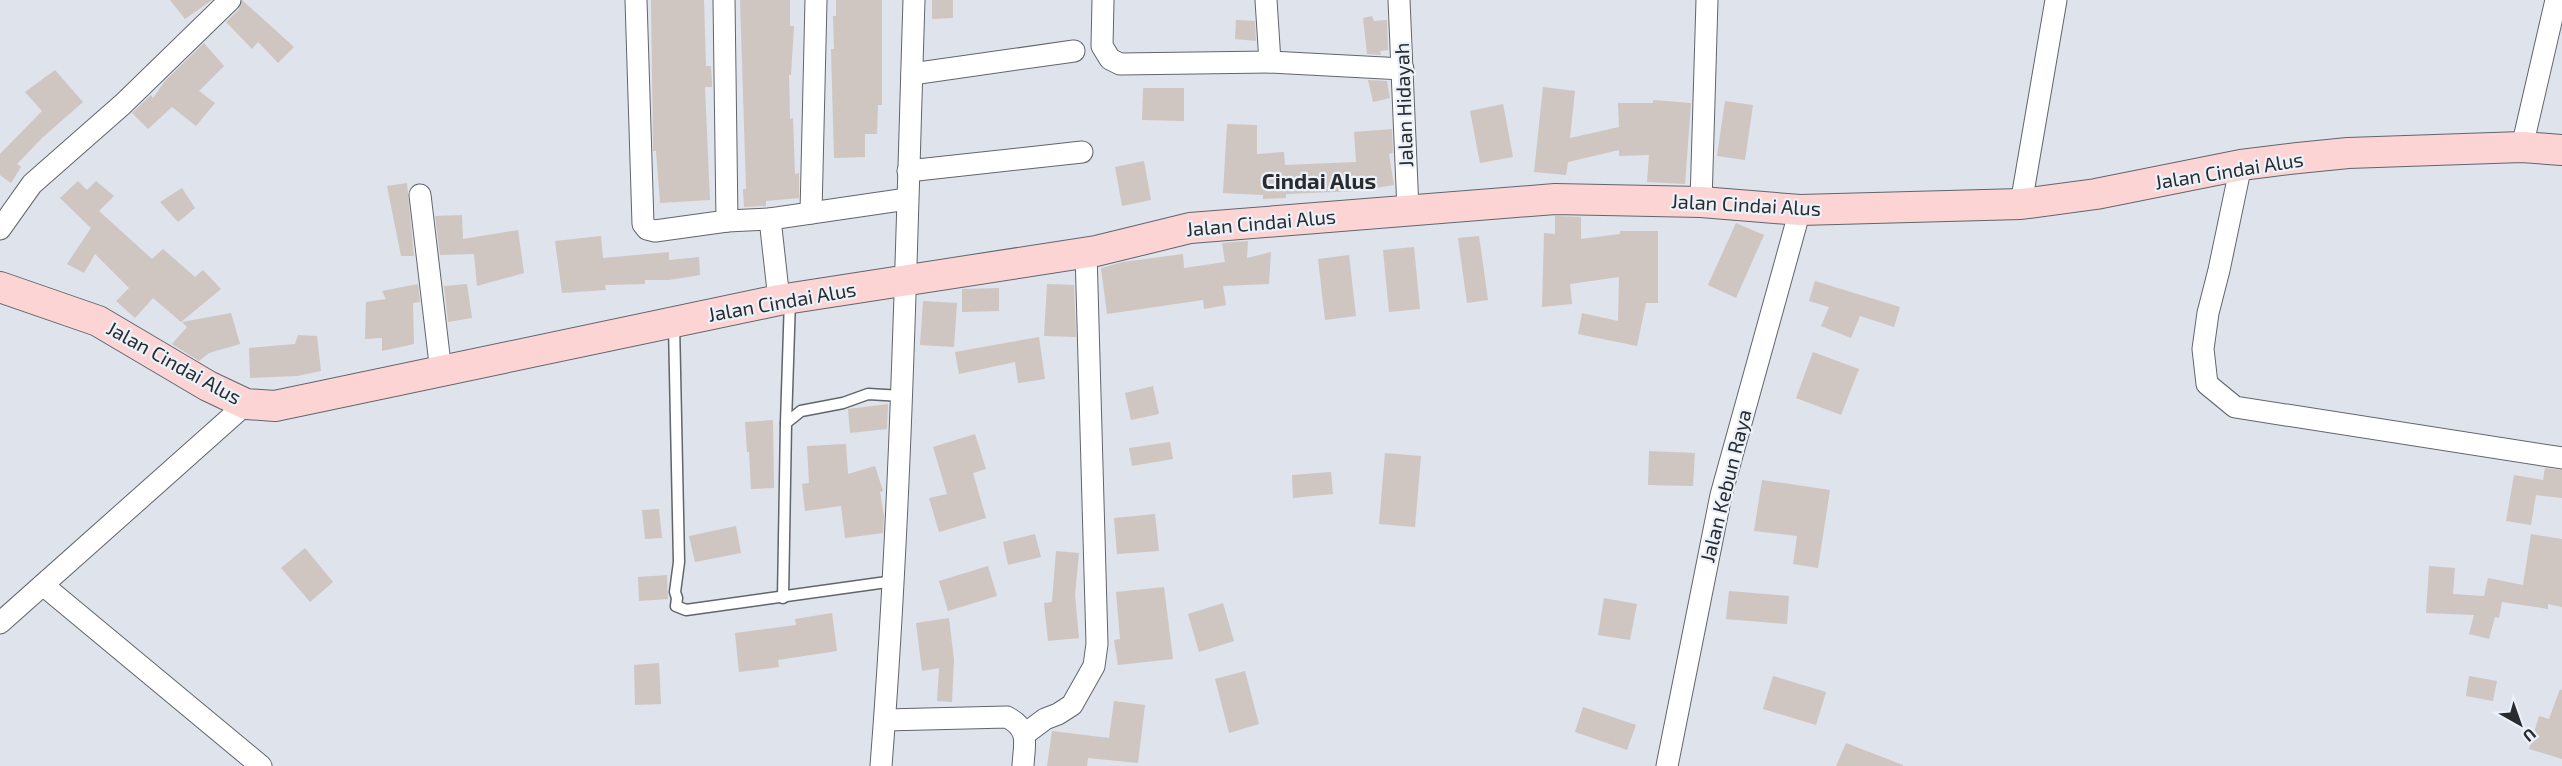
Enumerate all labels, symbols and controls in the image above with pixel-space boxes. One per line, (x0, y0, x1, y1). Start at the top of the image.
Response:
street label: Jalan Hidayah (1389, 42, 1417, 168)
street label: Jalan Cindai Alus (2153, 146, 2305, 194)
district label: Cindai Alus (1262, 167, 1376, 193)
street label: Jalan Cindai Alus (1670, 188, 1822, 220)
street label: Jalan Cindai Alus (1185, 204, 1337, 240)
street label: Jalan Cindai Alus (706, 276, 858, 326)
street label: Jalan Cindai Alus (103, 315, 246, 409)
street label: Jalan Kebun Raya (1694, 407, 1756, 565)
north arrow (2490, 694, 2550, 754)
text: U (2520, 725, 2540, 747)

